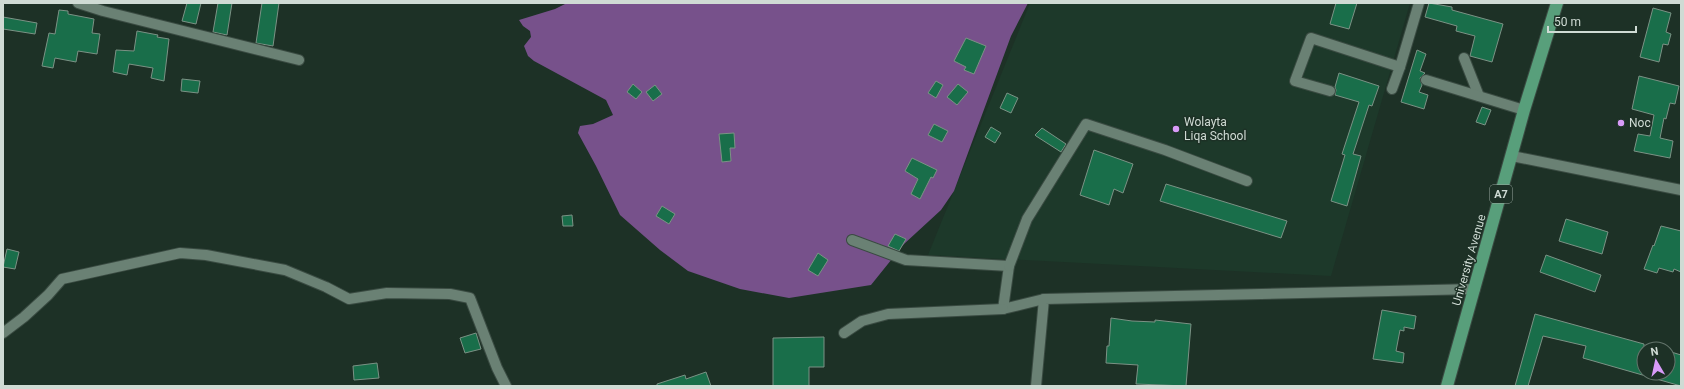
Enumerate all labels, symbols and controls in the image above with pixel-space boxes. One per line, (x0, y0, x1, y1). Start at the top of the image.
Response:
scale bar (1548, 8, 1636, 34)
text: 50 m (1554, 15, 1581, 29)
place label: Wolayta Liqa School (1184, 115, 1246, 143)
place label: Noc (1629, 116, 1651, 130)
marker: Noc (1616, 118, 1626, 128)
marker: Wolayta Liqa School (1171, 124, 1181, 134)
road number: A7 (1490, 185, 1512, 203)
street label: University Avenue (1449, 213, 1489, 307)
north arrow (1636, 341, 1676, 381)
text: N (1650, 345, 1660, 359)

